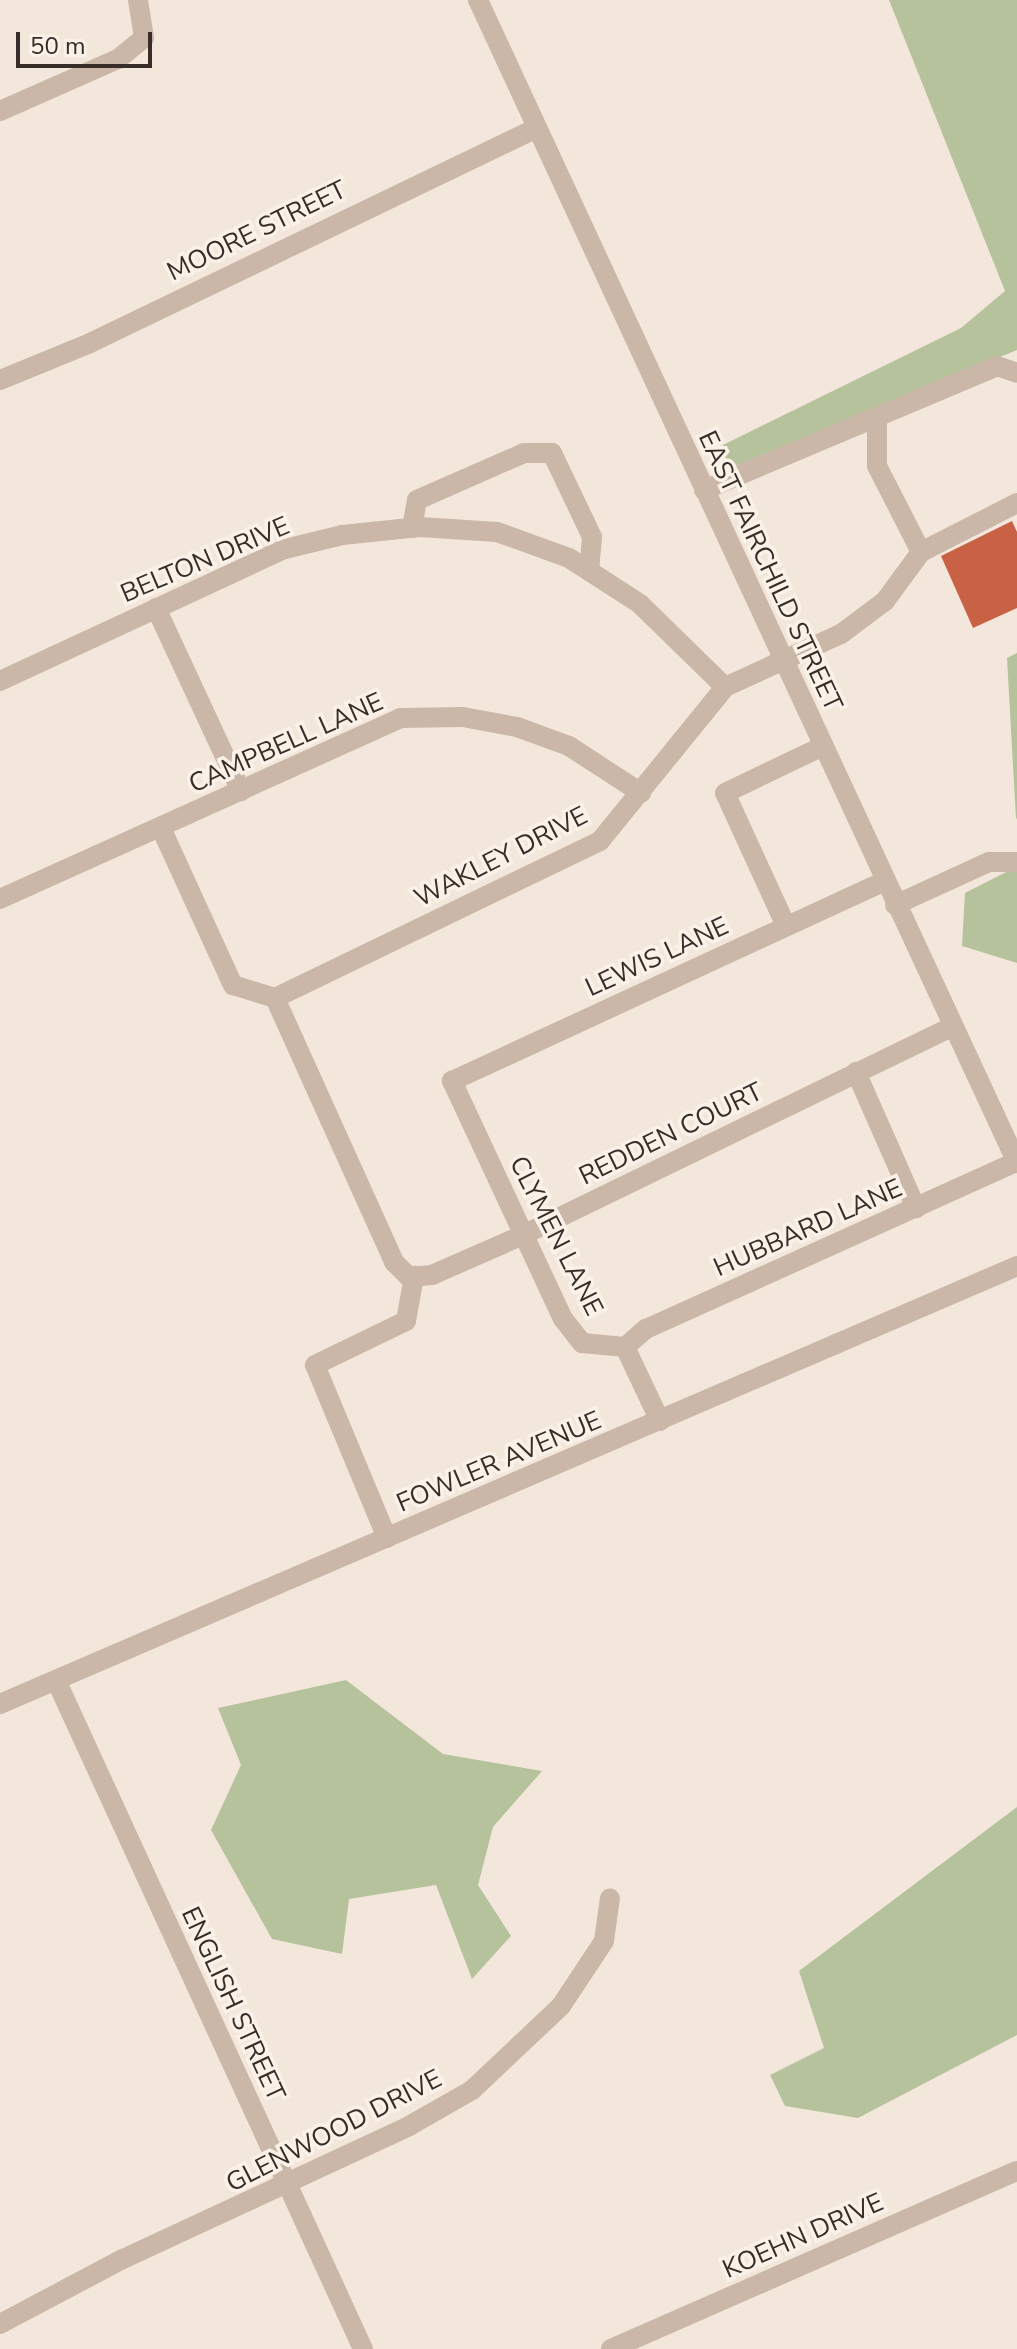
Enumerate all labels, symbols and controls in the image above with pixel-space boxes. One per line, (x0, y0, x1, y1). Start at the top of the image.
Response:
scale bar (20, 16, 156, 66)
text: 50 m (30, 30, 86, 62)
street label: MOORE STREET (162, 174, 352, 288)
street label: EAST FAIRCHILD STREET (691, 426, 849, 716)
street label: BELTON DRIVE (116, 510, 294, 610)
street label: CAMPBELL LANE (184, 686, 388, 800)
street label: WAKLEY DRIVE (409, 800, 593, 914)
street label: LEWIS LANE (581, 910, 733, 1004)
street label: REDDEN COURT (574, 1076, 768, 1192)
street label: CLYMEN LANE (502, 1151, 610, 1321)
street label: HUBBARD LANE (709, 1172, 907, 1284)
street label: FOWLER AVENUE (392, 1405, 606, 1519)
street label: ENGLISH STREET (174, 1902, 292, 2106)
street label: GLENWOOD DRIVE (221, 2063, 447, 2199)
street label: KOEHN DRIVE (718, 2187, 888, 2285)

